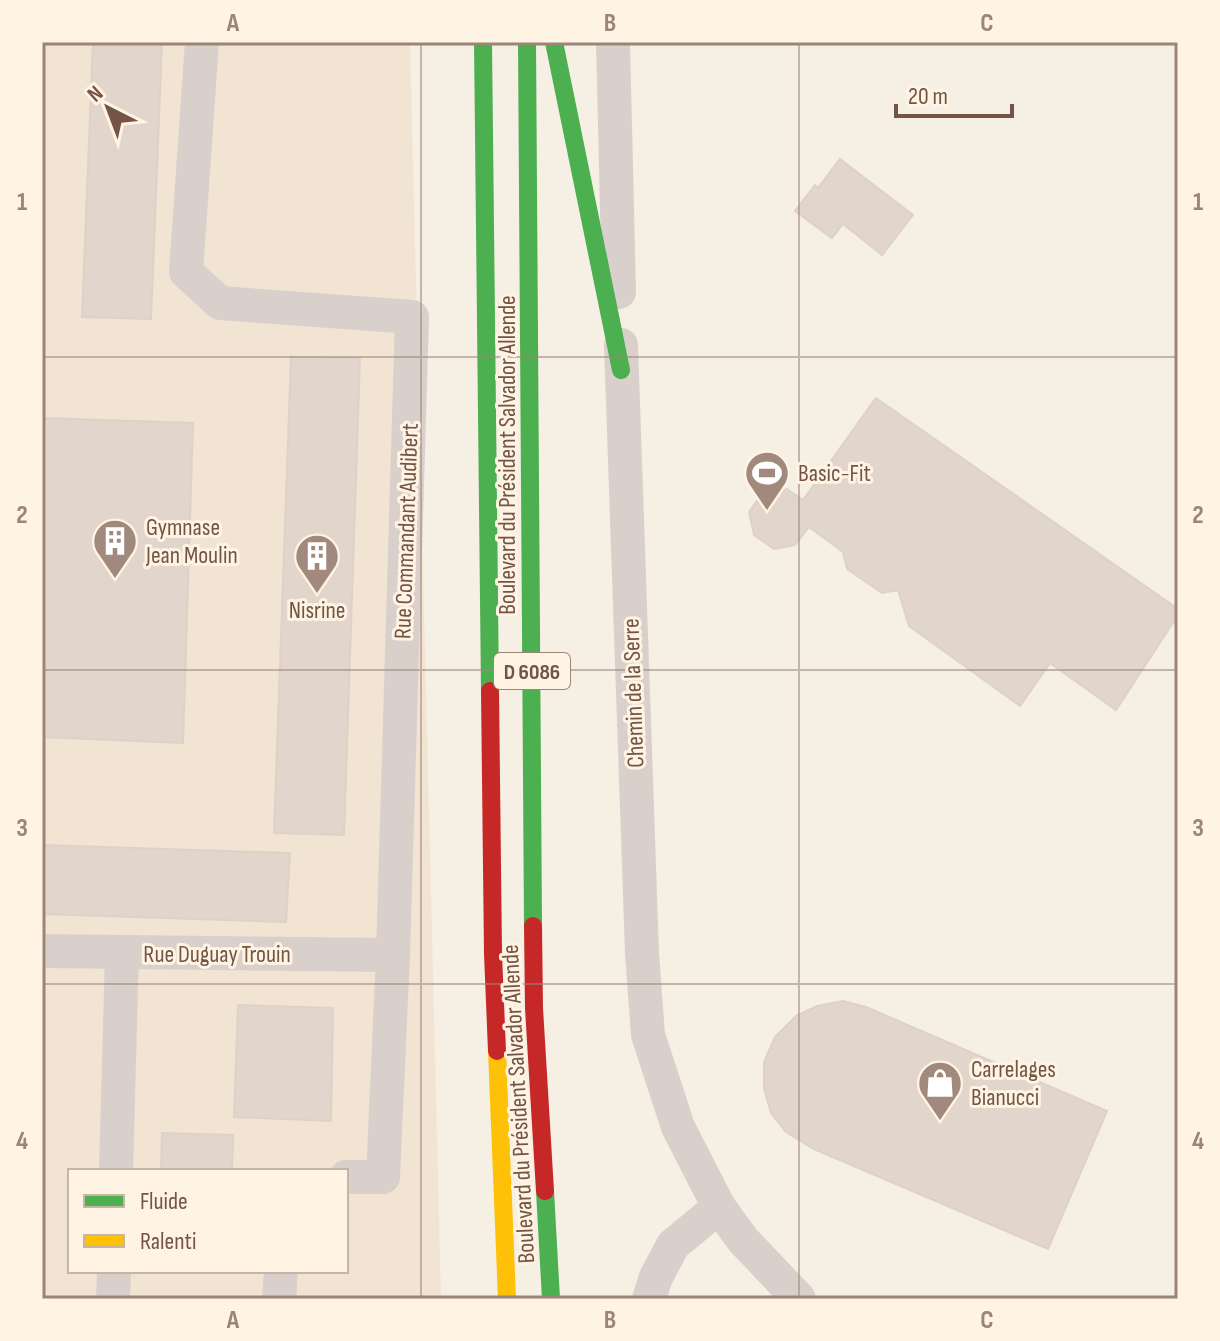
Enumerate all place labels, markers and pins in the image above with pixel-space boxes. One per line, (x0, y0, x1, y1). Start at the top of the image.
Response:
sports icon: Basic-Fit (743, 449, 791, 512)
place label: Basic-Fit (798, 459, 871, 488)
place label: Gymnase Jean Moulin (145, 513, 238, 570)
building icon: Gymnase Jean Moulin (91, 517, 139, 580)
building icon: Nisrine (293, 532, 341, 595)
place label: Nisrine (289, 596, 345, 625)
place label: Carrelages Bianucci (971, 1055, 1056, 1112)
shop icon: Carrelages Bianucci (916, 1059, 964, 1122)

